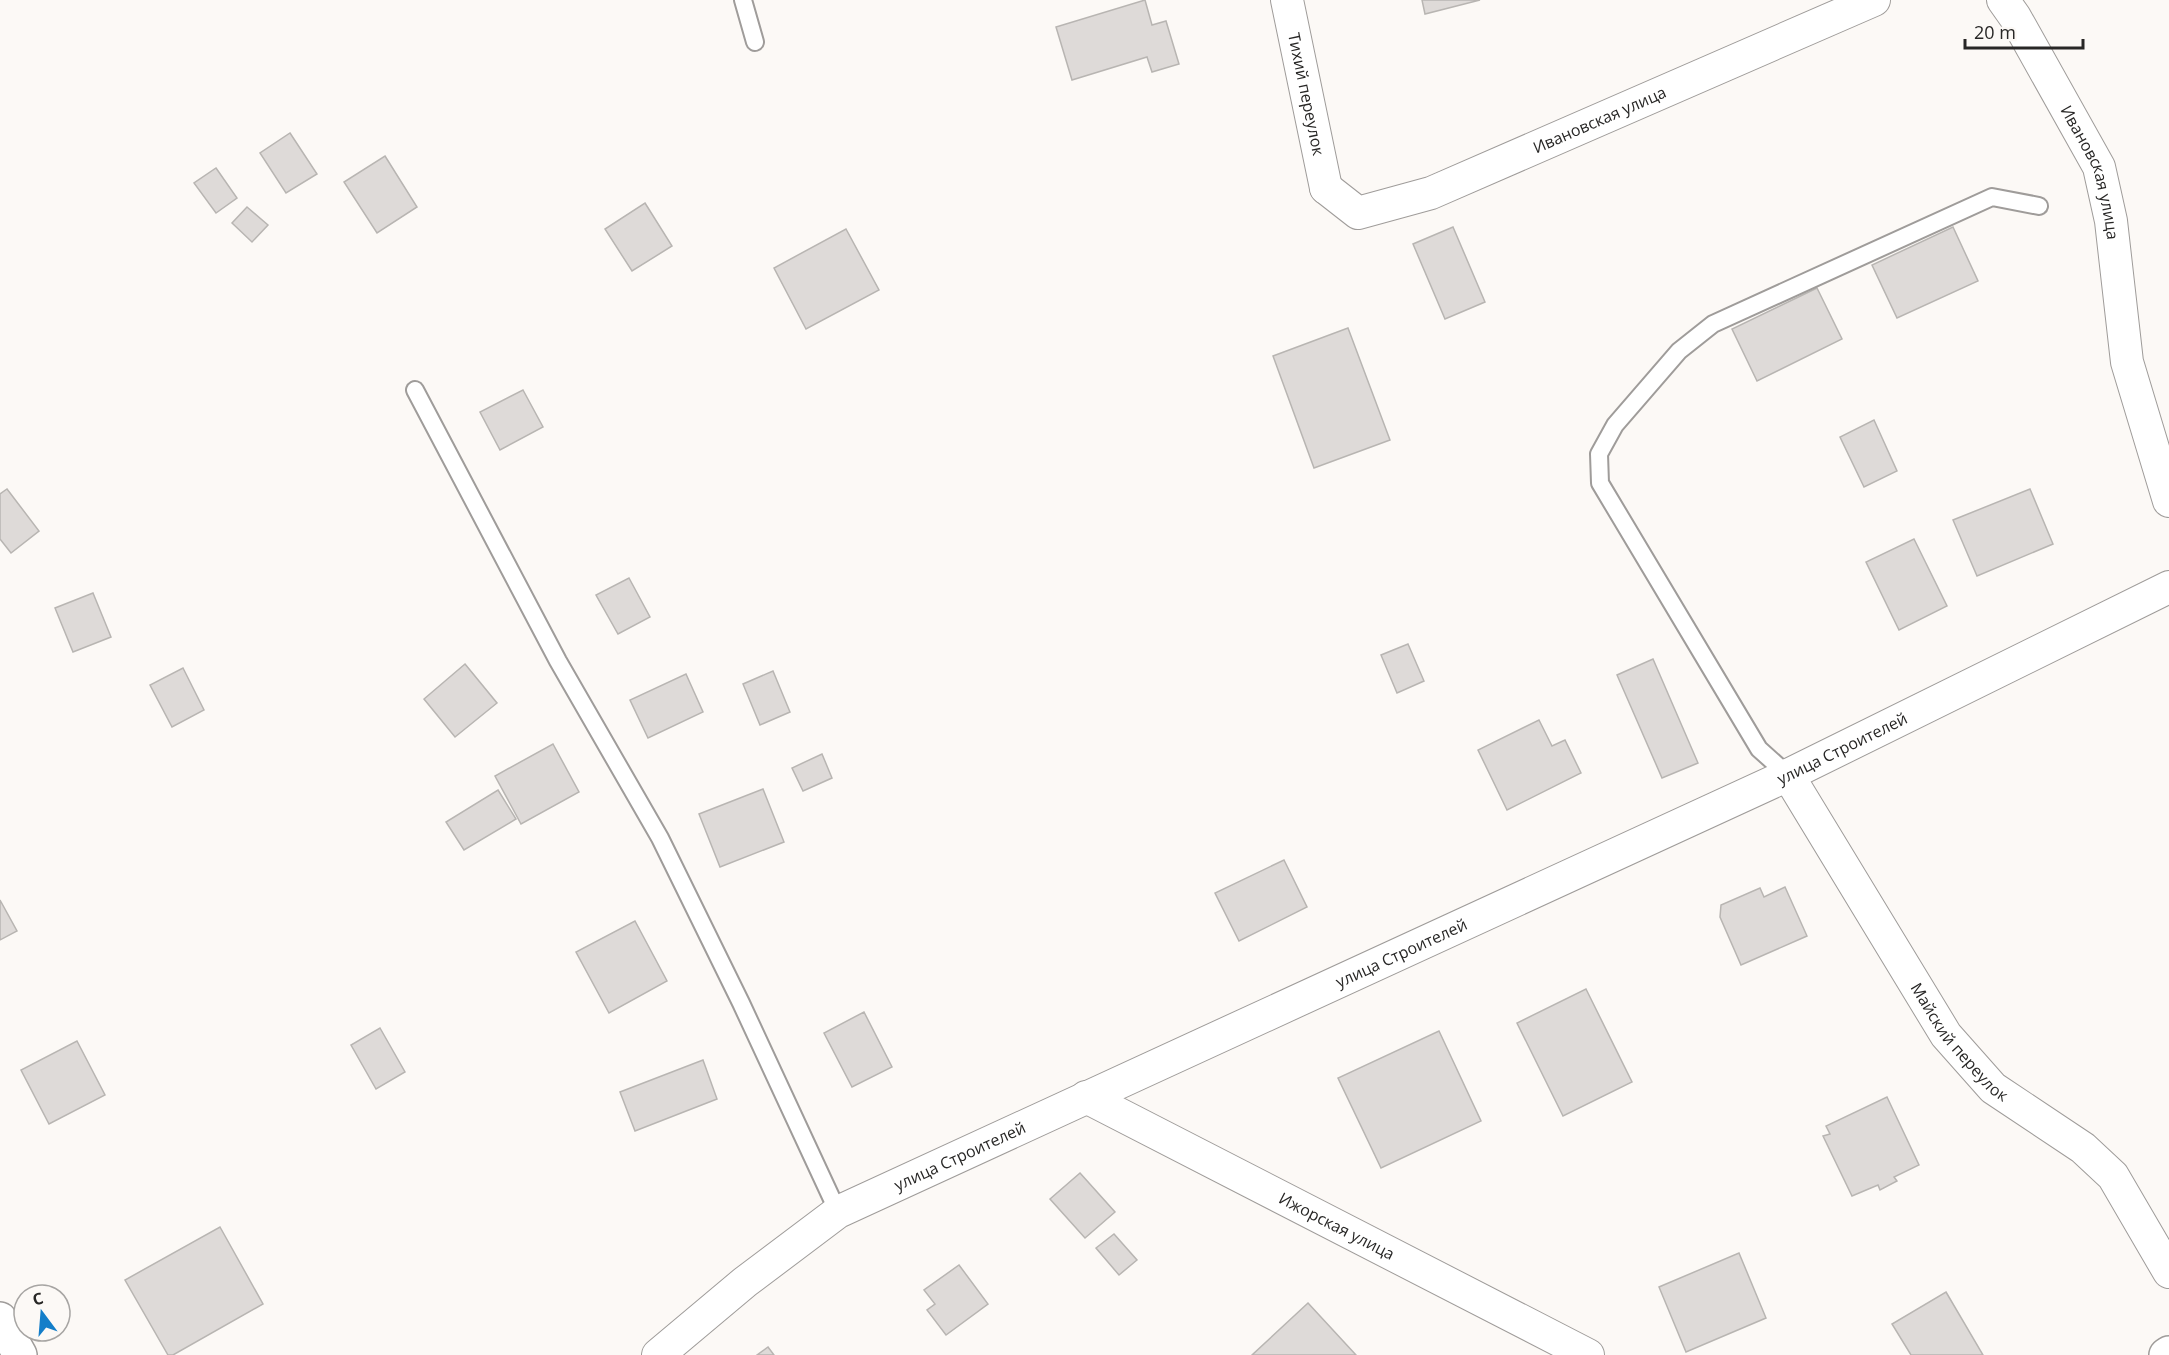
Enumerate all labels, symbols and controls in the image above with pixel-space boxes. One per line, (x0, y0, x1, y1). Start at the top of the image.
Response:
scale bar (1965, 12, 2084, 50)
text: 20 m (1974, 20, 2016, 44)
street label: Тихий переулок (1283, 31, 1330, 158)
street label: Ивановская улица (1529, 81, 1669, 158)
street label: Ивановская улица (2056, 101, 2124, 241)
street label: улица Строителей (1774, 707, 1911, 790)
street label: улица Строителей (1332, 913, 1471, 993)
street label: Майский переулок (1906, 978, 2013, 1107)
street label: улица Строителей (890, 1116, 1029, 1196)
street label: Ижорская улица (1275, 1187, 1399, 1265)
north arrow (12, 1283, 72, 1343)
text: С (30, 1287, 46, 1311)

